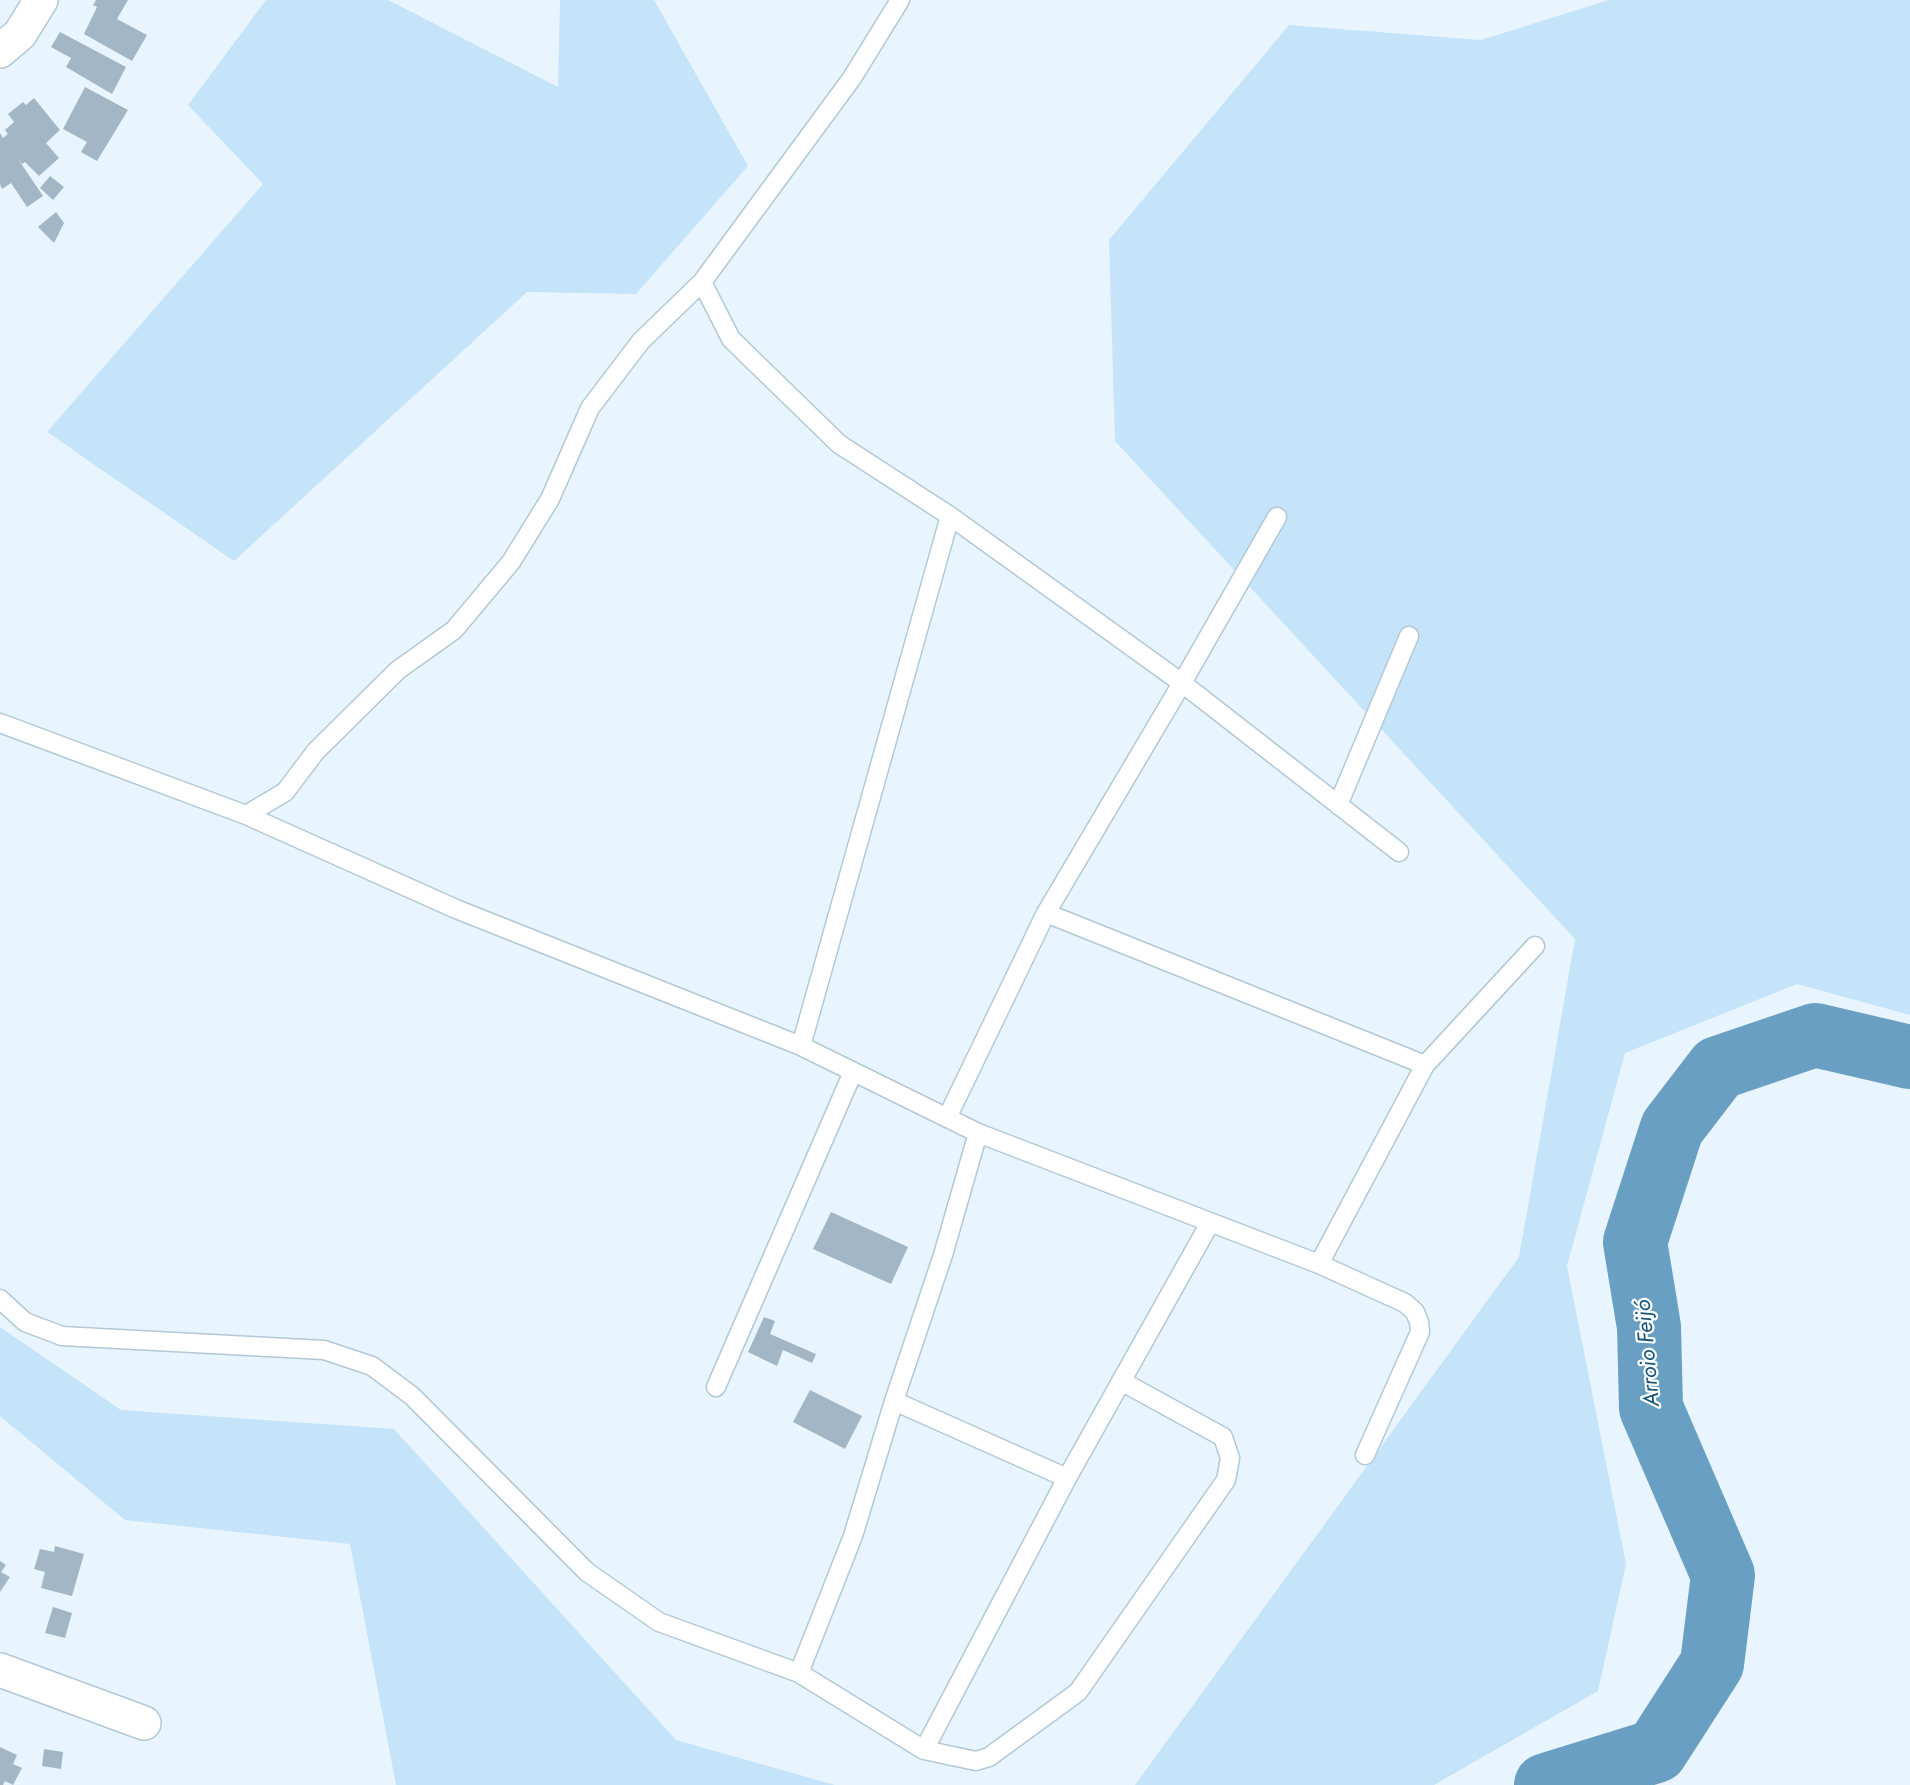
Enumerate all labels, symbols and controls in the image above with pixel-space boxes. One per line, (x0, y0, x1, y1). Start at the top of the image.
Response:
water label: Arroio Feijó (1631, 1298, 1667, 1408)

